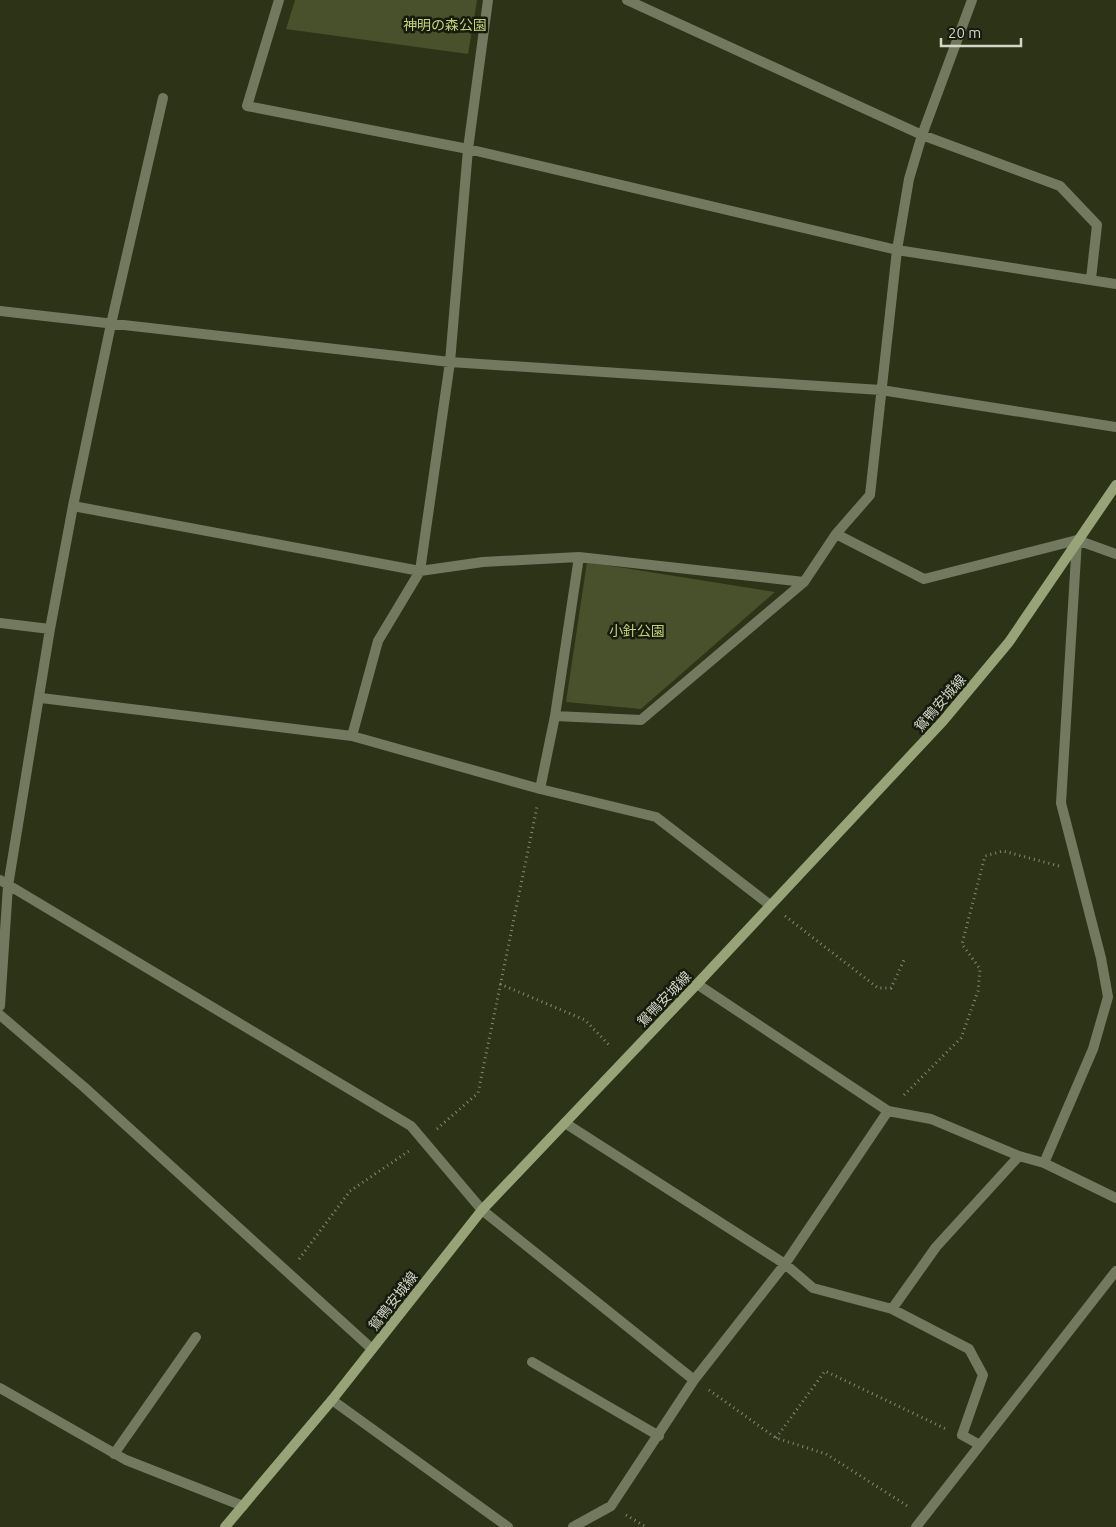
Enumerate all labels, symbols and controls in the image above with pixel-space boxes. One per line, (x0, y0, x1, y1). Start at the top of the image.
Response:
scale bar (941, 15, 1021, 47)
park label: 神明の森公園 (403, 17, 487, 33)
text: 20 m (948, 24, 981, 41)
park label: 小針公園 (609, 623, 665, 639)
street label: 鴛鴨安城線 (911, 671, 969, 735)
street label: 鴛鴨安城線 (634, 968, 694, 1030)
street label: 鴛鴨安城線 (365, 1268, 421, 1334)

